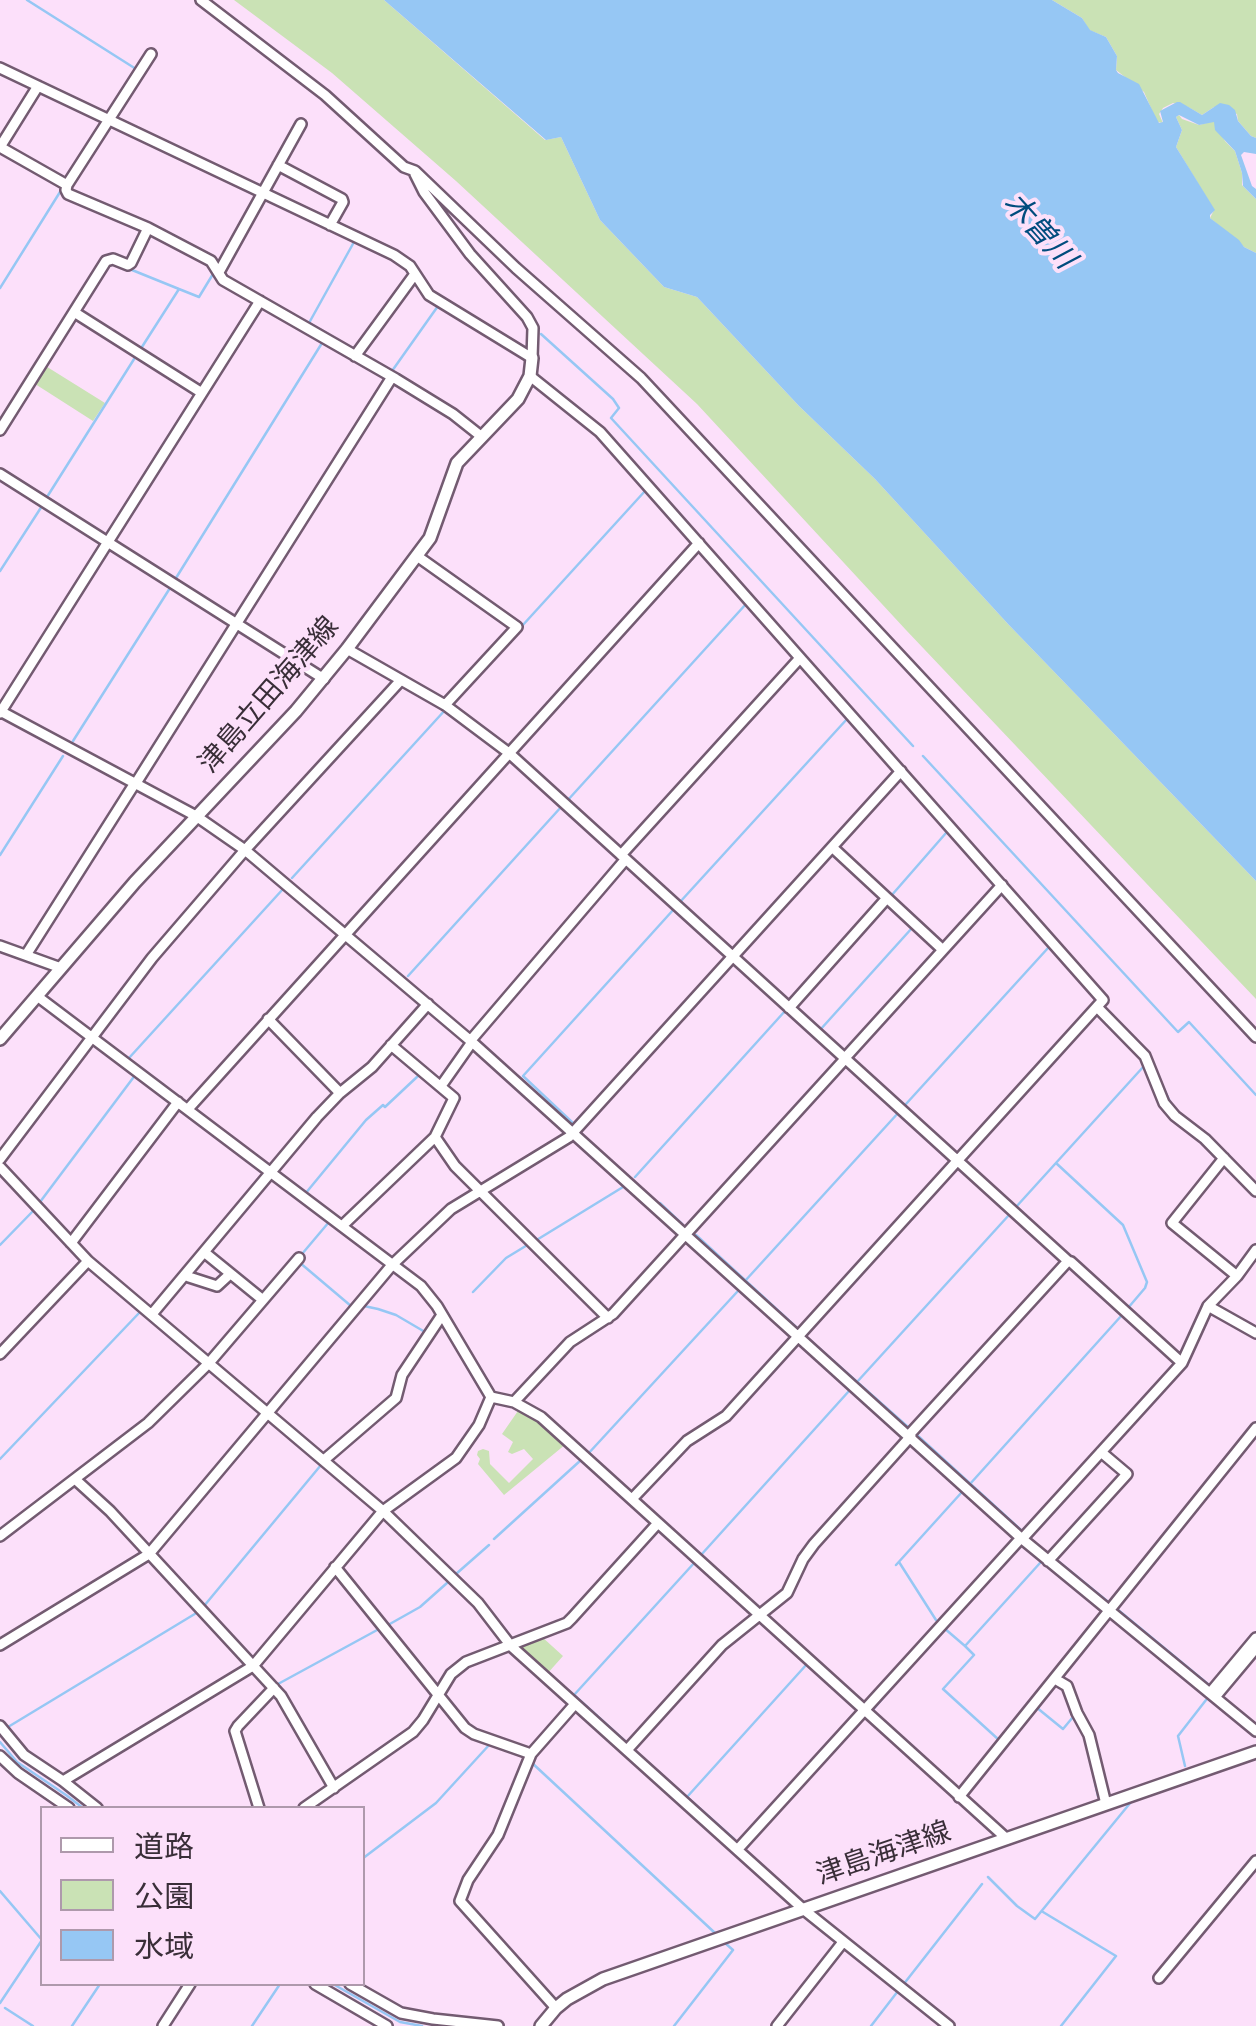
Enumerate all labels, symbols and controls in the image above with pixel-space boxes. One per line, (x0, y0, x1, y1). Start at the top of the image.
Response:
water label: 木曽川 (995, 187, 1081, 277)
street label: 津島立田海津線 (193, 611, 347, 781)
legend (40, 1806, 365, 1986)
street label: 津島海津線 (812, 1816, 956, 1894)
text: 道路 (134, 1823, 194, 1869)
text: 公園 (134, 1873, 194, 1919)
text: 水域 (134, 1923, 194, 1969)

